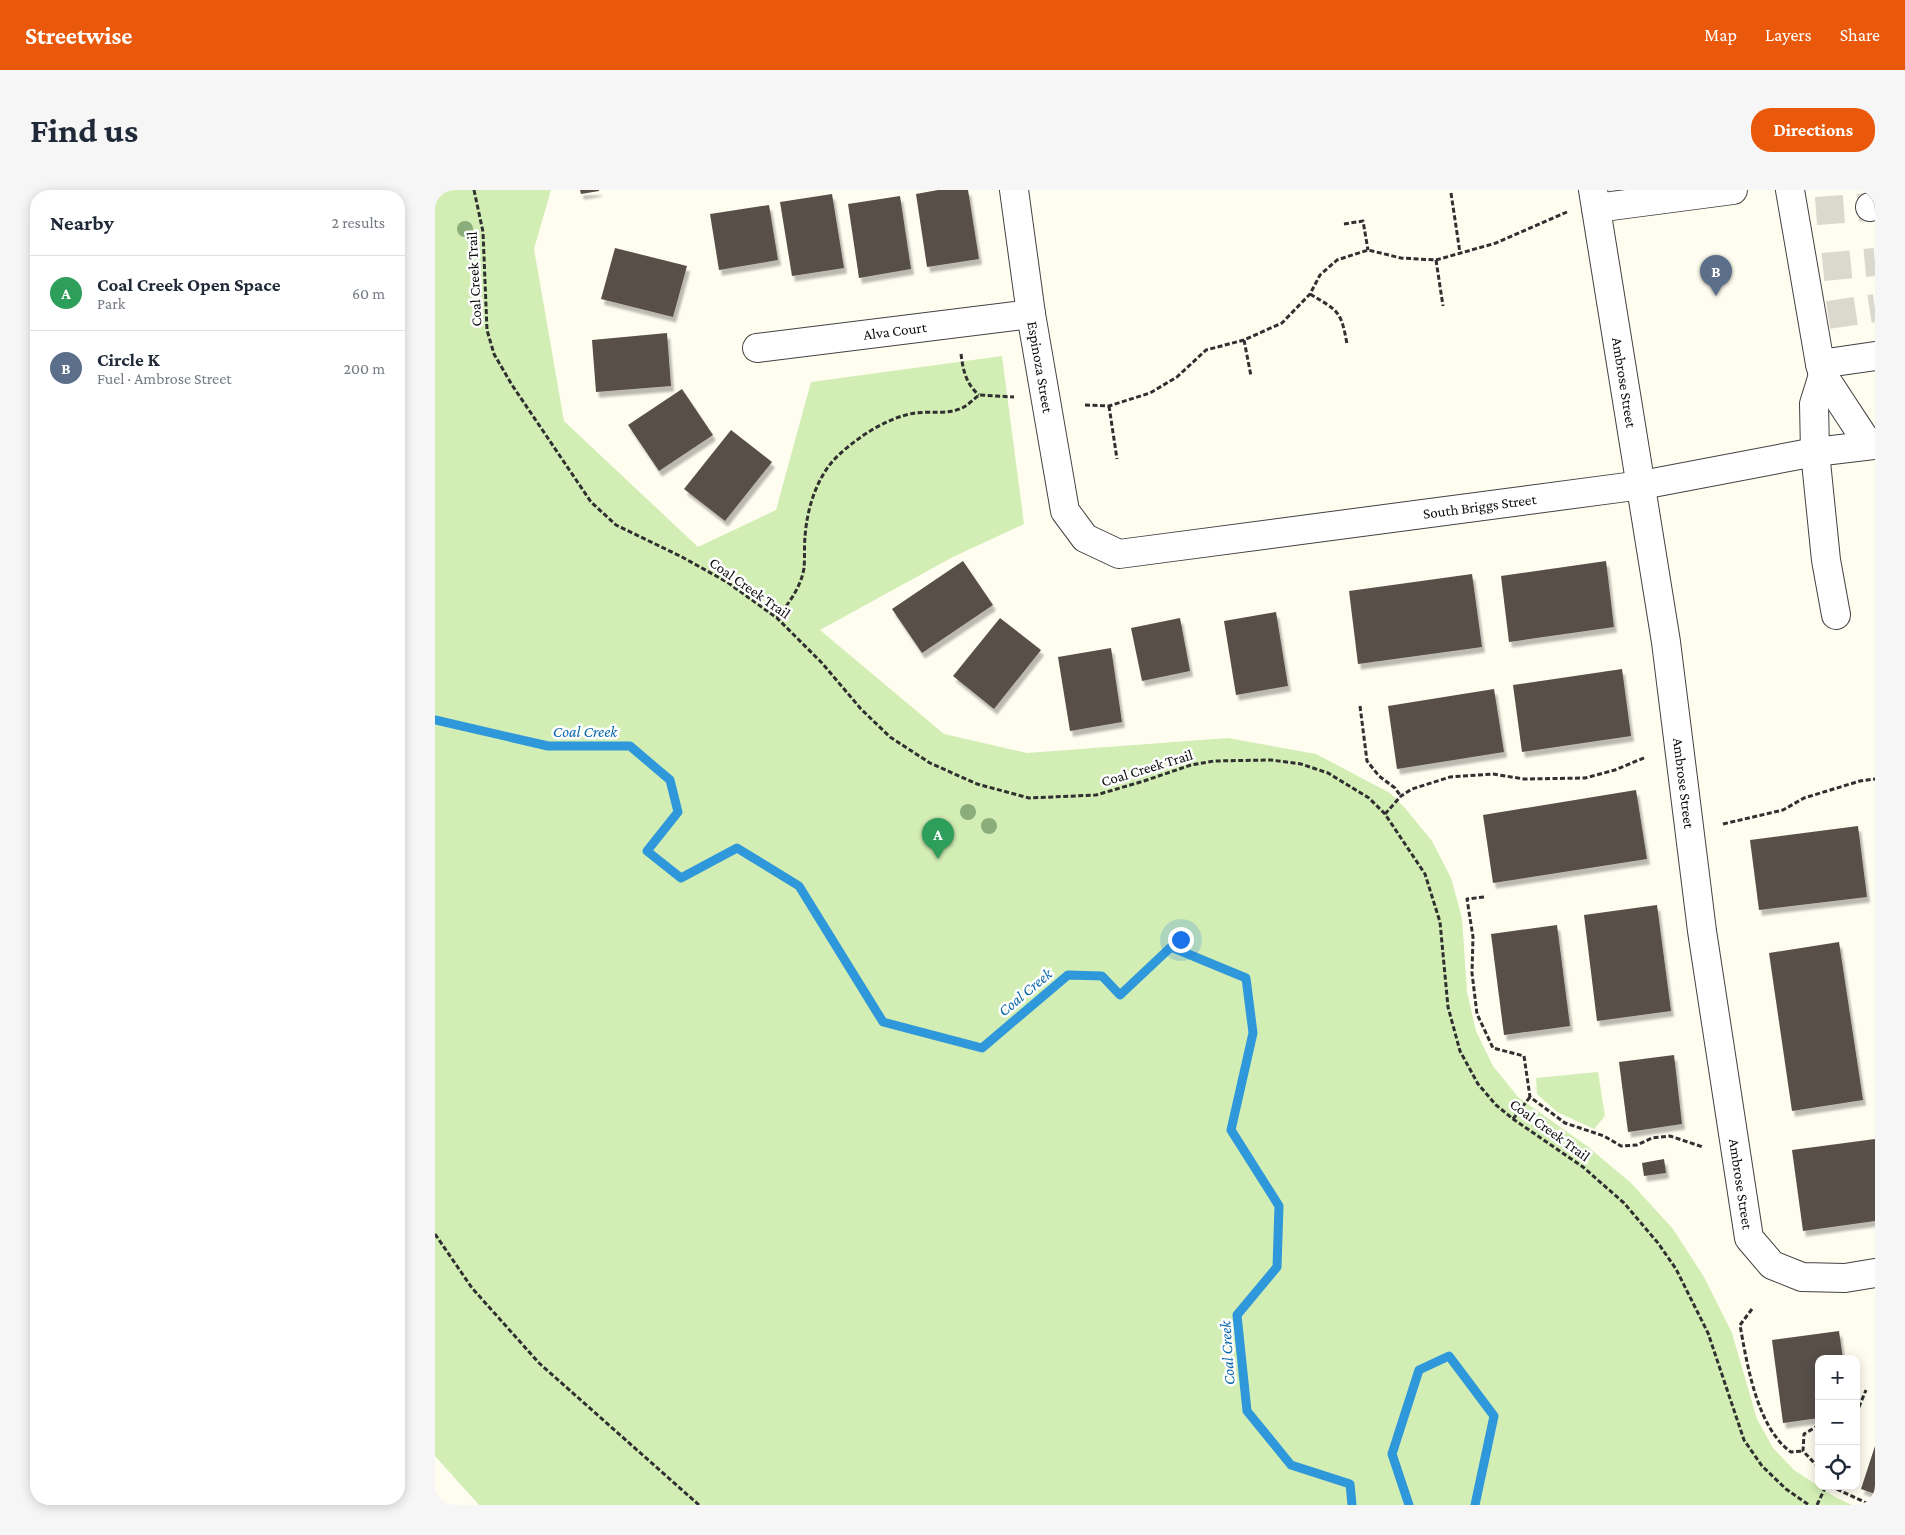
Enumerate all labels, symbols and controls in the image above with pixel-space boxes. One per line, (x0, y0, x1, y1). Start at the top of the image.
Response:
text: Streetwise (25, 22, 132, 49)
text: Map (1704, 25, 1737, 45)
text: Layers (1765, 25, 1812, 45)
text: Share (1840, 25, 1880, 45)
button: Directions (1751, 108, 1875, 152)
text: Find us (30, 111, 138, 150)
text: Nearby (50, 211, 114, 235)
text: 2 results (332, 214, 385, 231)
street label: Coal Creek Trail (464, 231, 484, 327)
pin: B (1700, 255, 1732, 296)
text: Coal Creek Open Space (97, 274, 281, 295)
text: A (61, 285, 71, 302)
text: 60 m (352, 285, 385, 302)
text: Park (97, 295, 125, 312)
street label: Alva Court (862, 319, 928, 343)
street label: Espinoza Street (1024, 320, 1056, 415)
street label: Ambrose Street (1609, 336, 1639, 430)
text: Circle K (97, 349, 160, 370)
text: B (61, 360, 71, 377)
text: 200 m (343, 360, 385, 377)
text: Fuel · Ambrose Street (97, 370, 231, 387)
street label: South Briggs Street (1422, 491, 1538, 522)
street label: Coal Creek Trail (707, 554, 794, 622)
water label: Coal Creek (553, 723, 618, 740)
street label: Ambrose Street (1670, 737, 1697, 830)
street label: Coal Creek Trail (1099, 746, 1195, 790)
pin: A (922, 818, 954, 859)
your location (1168, 927, 1194, 953)
water label: Coal Creek (995, 964, 1056, 1019)
street label: Coal Creek Trail (1507, 1096, 1593, 1164)
street label: Ambrose Street (1726, 1138, 1756, 1231)
water label: Coal Creek (1216, 1319, 1238, 1386)
map controls (1815, 1355, 1860, 1490)
button: + (1815, 1355, 1860, 1400)
button: − (1815, 1400, 1860, 1445)
button: locate (1815, 1445, 1860, 1490)

